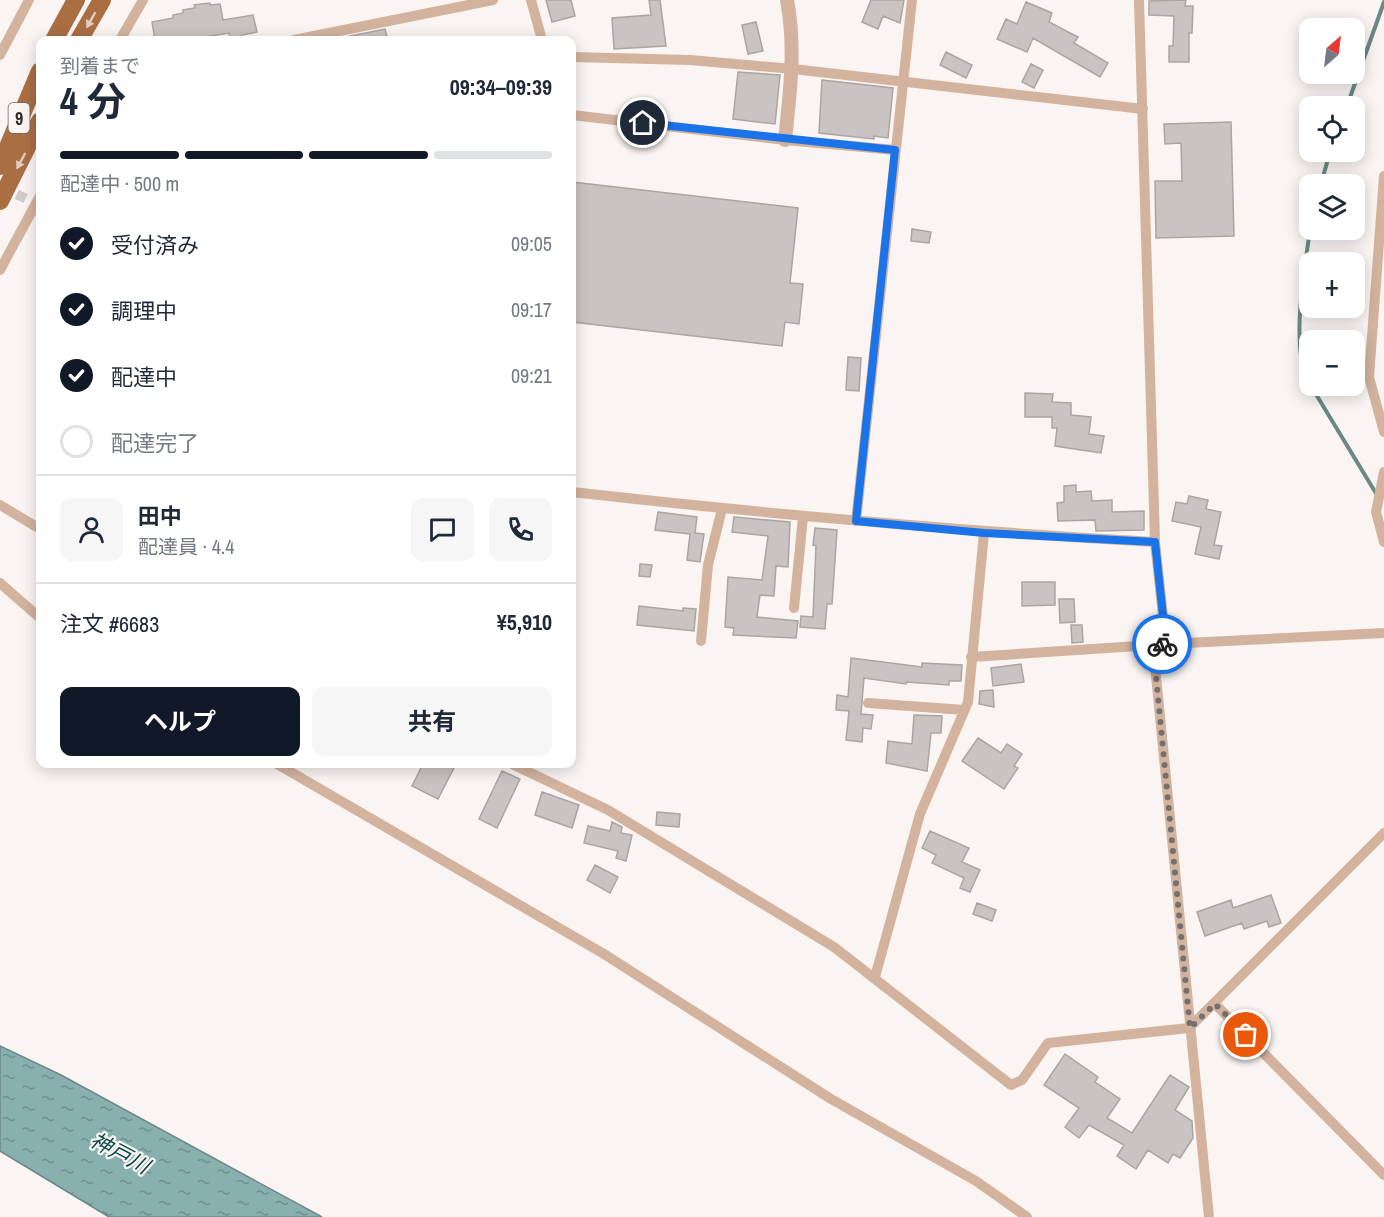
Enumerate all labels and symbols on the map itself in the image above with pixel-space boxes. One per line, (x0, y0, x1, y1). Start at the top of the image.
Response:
one-way arrow (86, 12, 96, 29)
north arrow (1299, 18, 1365, 84)
pin (617, 97, 668, 148)
road number: 9 (8, 103, 29, 133)
one-way arrow (16, 153, 26, 170)
courier (1132, 614, 1192, 674)
pin (1220, 1009, 1271, 1060)
water label: 神戸川 (85, 1125, 156, 1182)

